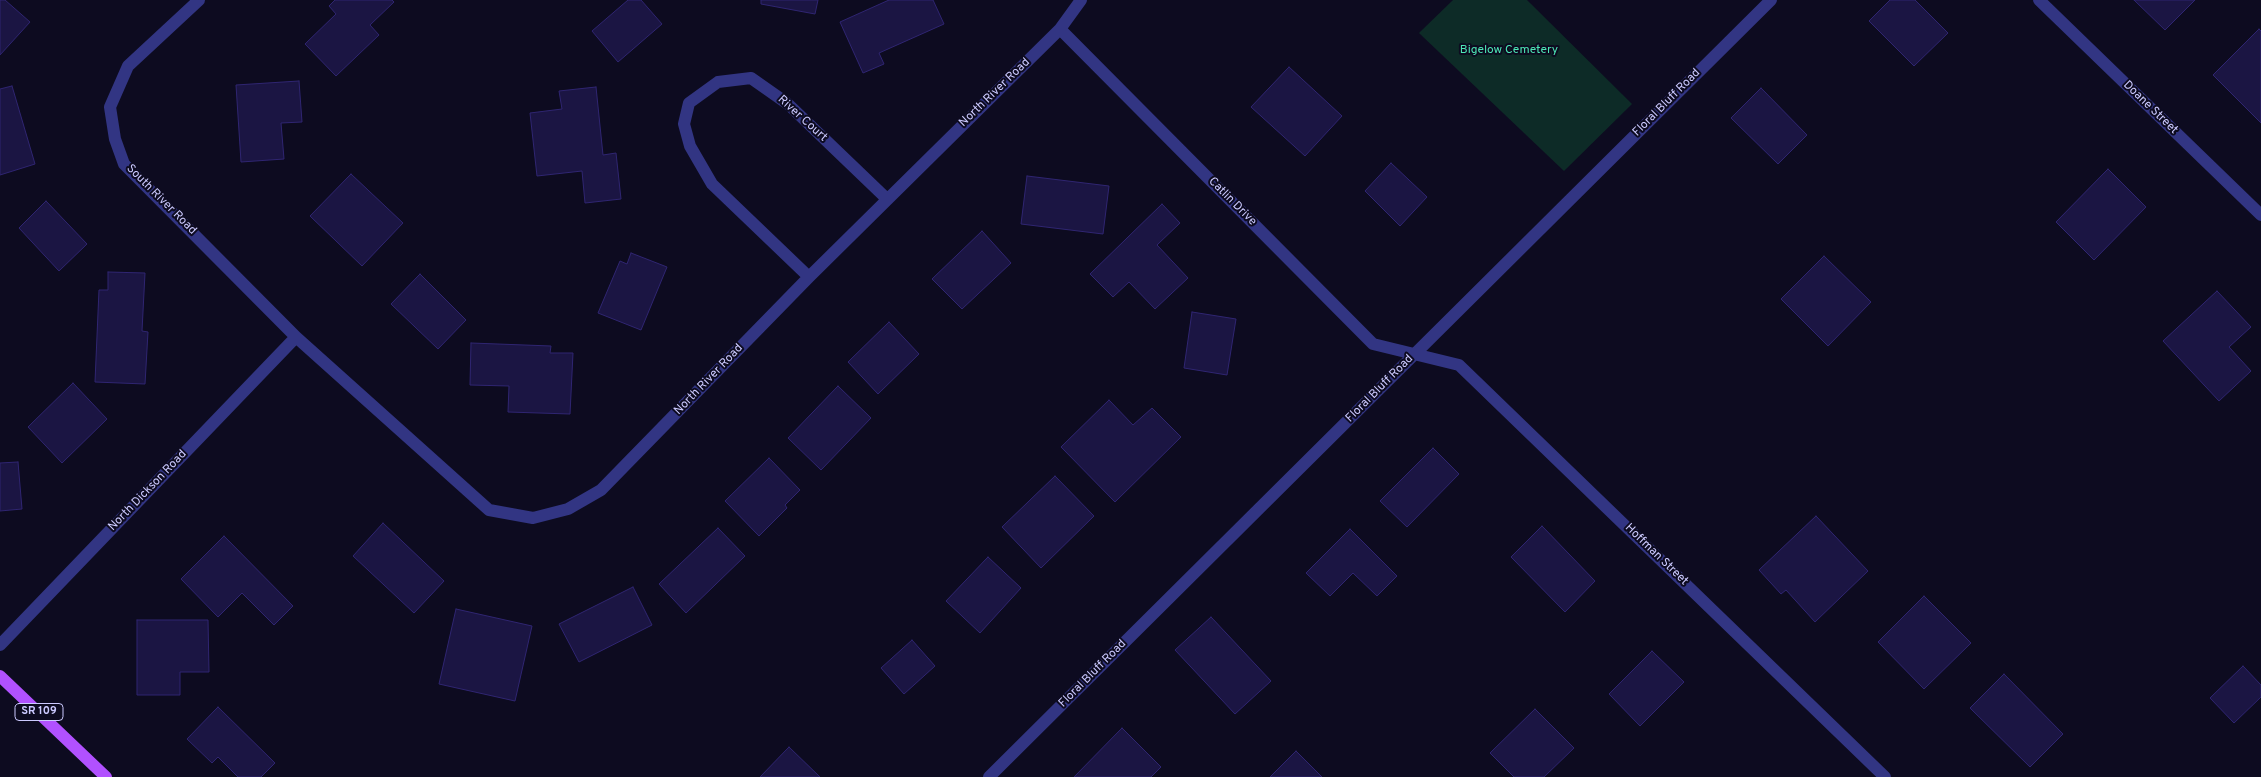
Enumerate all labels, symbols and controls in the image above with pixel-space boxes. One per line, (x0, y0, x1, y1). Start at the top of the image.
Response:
park label: Bigelow Cemetery (1460, 44, 1558, 58)
street label: North River Road (957, 56, 1033, 130)
street label: Floral Bluff Road (1630, 66, 1704, 140)
street label: Doane Street (2120, 78, 2180, 138)
street label: River Court (774, 93, 830, 145)
street label: South River Road (123, 162, 199, 238)
street label: Catlin Drive (1205, 175, 1259, 229)
street label: North River Road (672, 342, 746, 418)
street label: Floral Bluff Road (1343, 352, 1417, 426)
street label: North Dickson Road (106, 448, 190, 534)
street label: Hoffman Street (1621, 521, 1691, 589)
street label: Floral Bluff Road (1056, 637, 1130, 711)
road number: SR 109 (15, 704, 63, 720)

